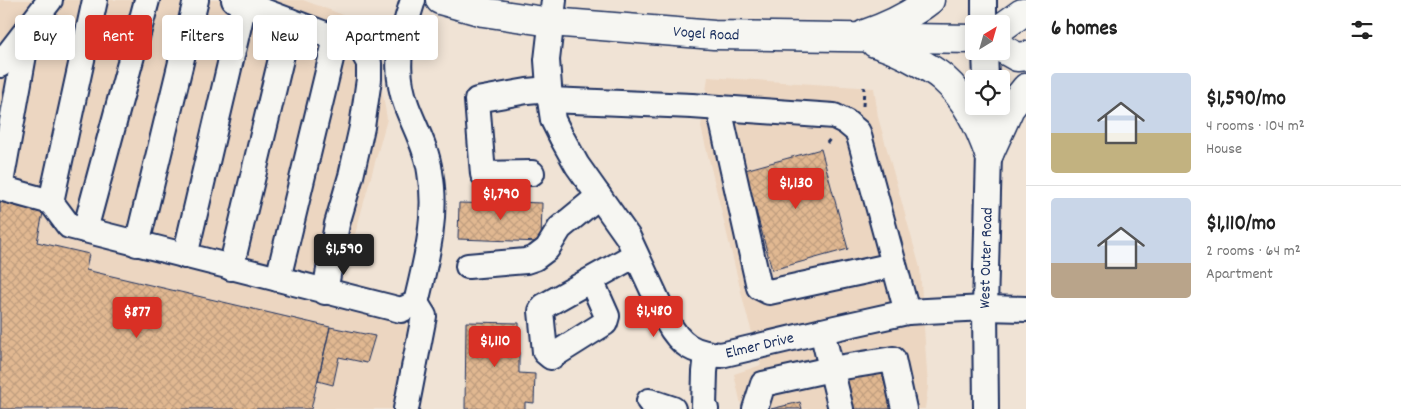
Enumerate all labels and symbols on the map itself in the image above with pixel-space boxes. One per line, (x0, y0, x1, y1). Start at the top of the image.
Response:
north arrow (965, 15, 1010, 60)
street label: Vogel Road (672, 20, 739, 47)
pin: $1,130 (755, 168, 837, 210)
pin: $1,790 (460, 178, 542, 221)
street label: West Outer Road (973, 207, 999, 309)
pin: $1,590 (303, 234, 385, 276)
pin: $877 (107, 296, 167, 339)
pin: $1,480 (613, 296, 695, 338)
pin: $1,110 (454, 326, 536, 368)
street label: Elmer Drive (723, 327, 796, 365)

